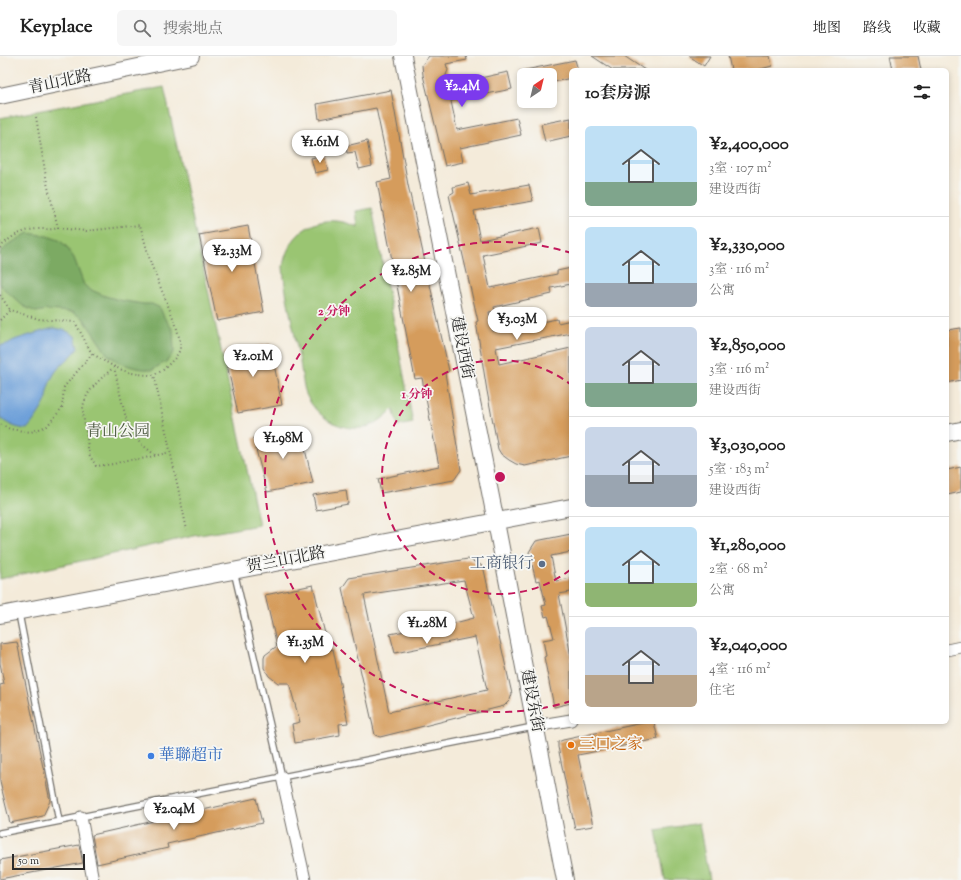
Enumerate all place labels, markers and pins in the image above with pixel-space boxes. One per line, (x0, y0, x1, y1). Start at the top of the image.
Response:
pin: ¥2.4M (434, 74, 490, 108)
pin: ¥1.61M (287, 130, 353, 164)
pin: ¥2.33M (199, 239, 265, 273)
pin: ¥2.85M (378, 259, 444, 293)
pin: ¥3.03M (484, 307, 550, 341)
pin: ¥2.01M (220, 344, 286, 378)
pin: ¥1.98M (250, 426, 316, 460)
centre of rings (493, 470, 507, 484)
place label: 工商银行 (470, 553, 534, 576)
marker: 工商银行 (537, 559, 547, 569)
pin: ¥1.28M (394, 611, 460, 645)
pin: ¥1.35M (272, 630, 338, 664)
place label: 三口之家 (579, 734, 643, 757)
marker: 三口之家 (566, 740, 576, 750)
place label: 華聯超市 (159, 745, 223, 768)
marker: 華聯超市 (146, 751, 156, 761)
pin: ¥2.04M (141, 797, 207, 831)

